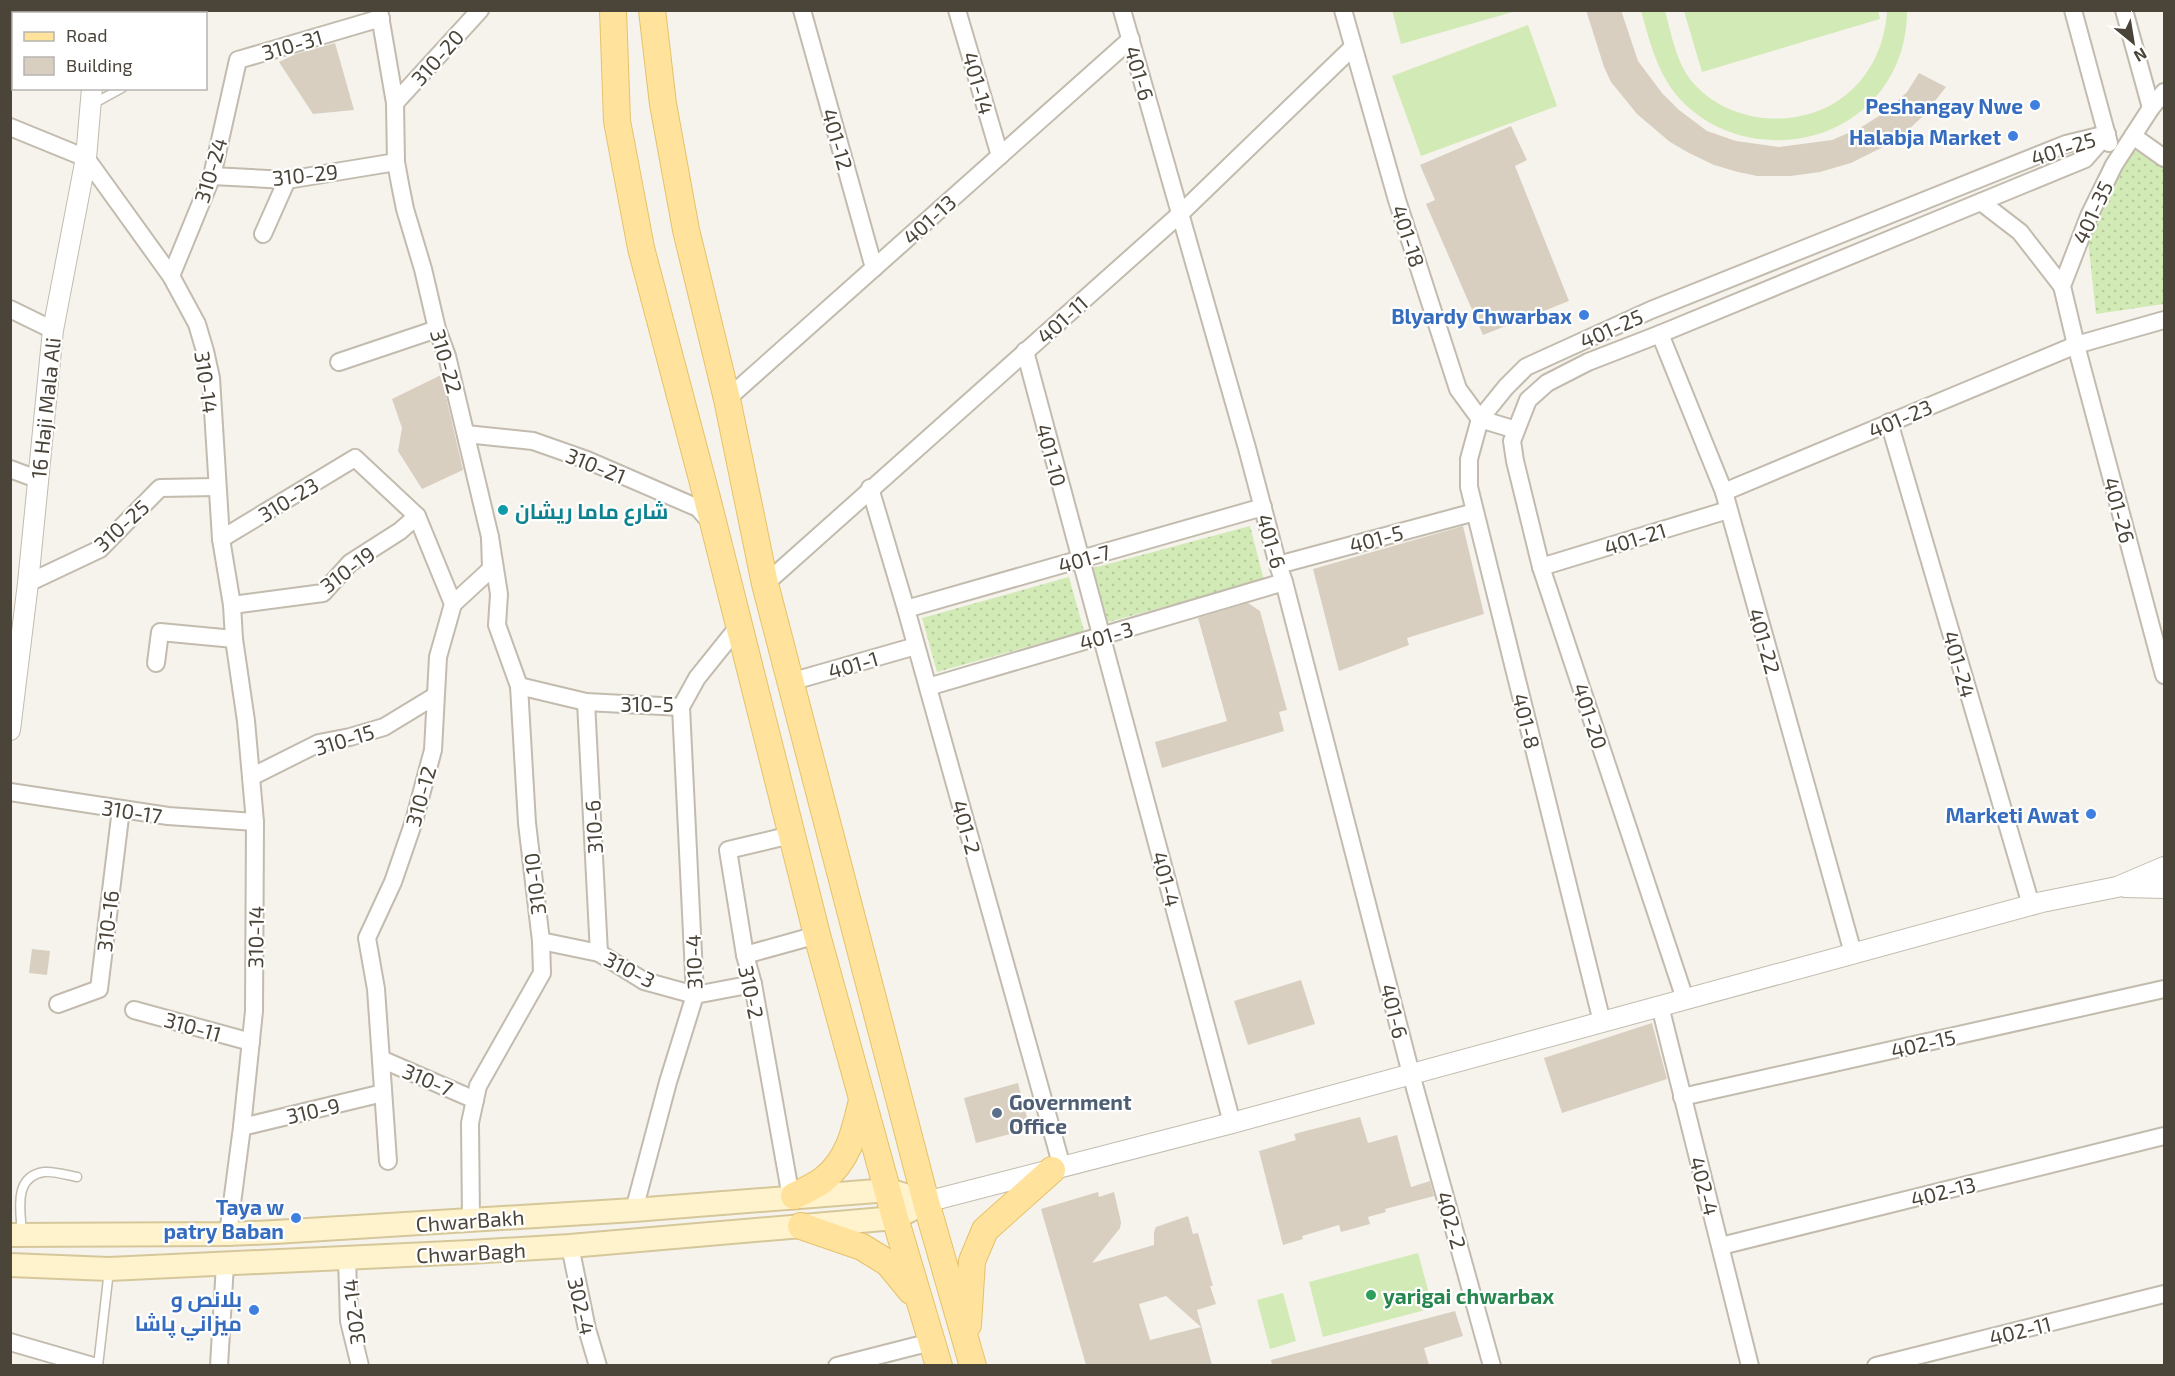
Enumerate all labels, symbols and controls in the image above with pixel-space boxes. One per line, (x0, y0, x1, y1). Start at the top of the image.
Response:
legend (12, 12, 207, 90)
north arrow (2103, 12, 2163, 72)
street label: 310-31 (259, 23, 325, 65)
text: Road (66, 24, 107, 46)
street label: 310-20 (405, 24, 469, 90)
street label: 401-6 (1120, 43, 1160, 103)
text: N (2131, 44, 2151, 67)
street label: 401-14 (958, 49, 1000, 117)
text: Building (66, 54, 133, 76)
place label: Peshangay Nwe (1865, 93, 2023, 119)
marker: Peshangay Nwe (2028, 98, 2042, 112)
street label: 401-12 (817, 105, 859, 173)
place label: Halabja Market (1849, 124, 2001, 149)
street label: 401-25 (2028, 126, 2098, 170)
marker: Halabja Market (2006, 129, 2020, 143)
street label: 310-24 (188, 134, 232, 206)
street label: 310-29 (271, 158, 339, 190)
street label: 401-35 (2067, 177, 2117, 247)
street label: 401-13 (897, 189, 961, 249)
street label: 401-18 (1387, 202, 1431, 270)
street label: 401-11 (1032, 290, 1092, 348)
place label: Blyardy Chwarbax (1391, 303, 1572, 329)
street label: 401-25 (1576, 303, 1646, 353)
marker: Blyardy Chwarbax (1577, 308, 1591, 322)
street label: 310-22 (426, 326, 468, 396)
street label: 16 Haji Mala Ali (25, 336, 66, 480)
street label: 310-14 (190, 349, 224, 415)
street label: 401-23 (1864, 393, 1936, 443)
street label: 401-10 (1032, 421, 1072, 489)
street label: 310-21 (562, 442, 630, 488)
street label: 310-23 (253, 471, 323, 527)
street label: 401-26 (2099, 474, 2141, 546)
street label: 310-25 (88, 494, 154, 556)
place label: شارع ماما ريشان (515, 498, 668, 526)
marker: شارع ماما ريشان (496, 503, 510, 517)
street label: 401-6 (1252, 511, 1292, 571)
street label: 401-21 (1601, 517, 1669, 559)
street label: 401-5 (1346, 519, 1406, 557)
street label: 401-7 (1055, 539, 1113, 577)
street label: 310-19 (315, 540, 379, 598)
street label: 401-22 (1744, 605, 1786, 677)
street label: 401-3 (1076, 615, 1136, 655)
street label: 401-24 (1939, 628, 1981, 700)
street label: 401-1 (825, 645, 881, 683)
street label: 401-20 (1569, 680, 1613, 752)
street label: 310-5 (620, 691, 674, 716)
street label: 401-8 (1508, 691, 1546, 751)
street label: 310-15 (311, 718, 377, 760)
street label: 310-12 (399, 763, 441, 829)
street label: 310-17 (100, 794, 164, 828)
street label: 401-2 (947, 797, 987, 857)
street label: 310-6 (579, 799, 607, 855)
place label: Marketi Awat (1945, 802, 2079, 827)
marker: Marketi Awat (2084, 807, 2098, 821)
street label: 401-4 (1148, 849, 1186, 909)
street label: 310-10 (518, 851, 550, 917)
street label: 310-16 (91, 889, 123, 953)
street label: 310-14 (242, 905, 268, 969)
street label: 310-4 (680, 934, 706, 990)
street label: 310-3 (600, 946, 660, 992)
street label: 310-2 (734, 963, 770, 1021)
street label: 401-6 (1376, 981, 1414, 1041)
street label: 310-11 (162, 1006, 224, 1046)
street label: 402-15 (1888, 1023, 1958, 1063)
street label: 310-7 (399, 1057, 457, 1101)
place label: Government Office (1009, 1089, 1132, 1138)
street label: 310-9 (284, 1092, 342, 1128)
marker: Government Office (990, 1106, 1004, 1120)
street label: 402-4 (1685, 1154, 1725, 1218)
street label: 402-13 (1908, 1171, 1978, 1211)
street label: 402-2 (1432, 1188, 1472, 1252)
place label: Taya w patry Baban (163, 1194, 284, 1244)
street label: ChwarBakh (415, 1204, 525, 1236)
marker: Taya w patry Baban (289, 1211, 303, 1225)
street label: ChwarBagh (415, 1237, 527, 1267)
street label: 302-4 (563, 1275, 601, 1337)
street label: 302-14 (337, 1278, 369, 1346)
place label: yarigai chwarbax (1383, 1283, 1554, 1309)
place label: بلانص و ميزاني پاشا (135, 1286, 242, 1341)
marker: yarigai chwarbax (1364, 1288, 1378, 1302)
marker: بلانص و ميزاني پاشا (247, 1303, 261, 1317)
street label: 402-11 (1986, 1310, 2054, 1350)

